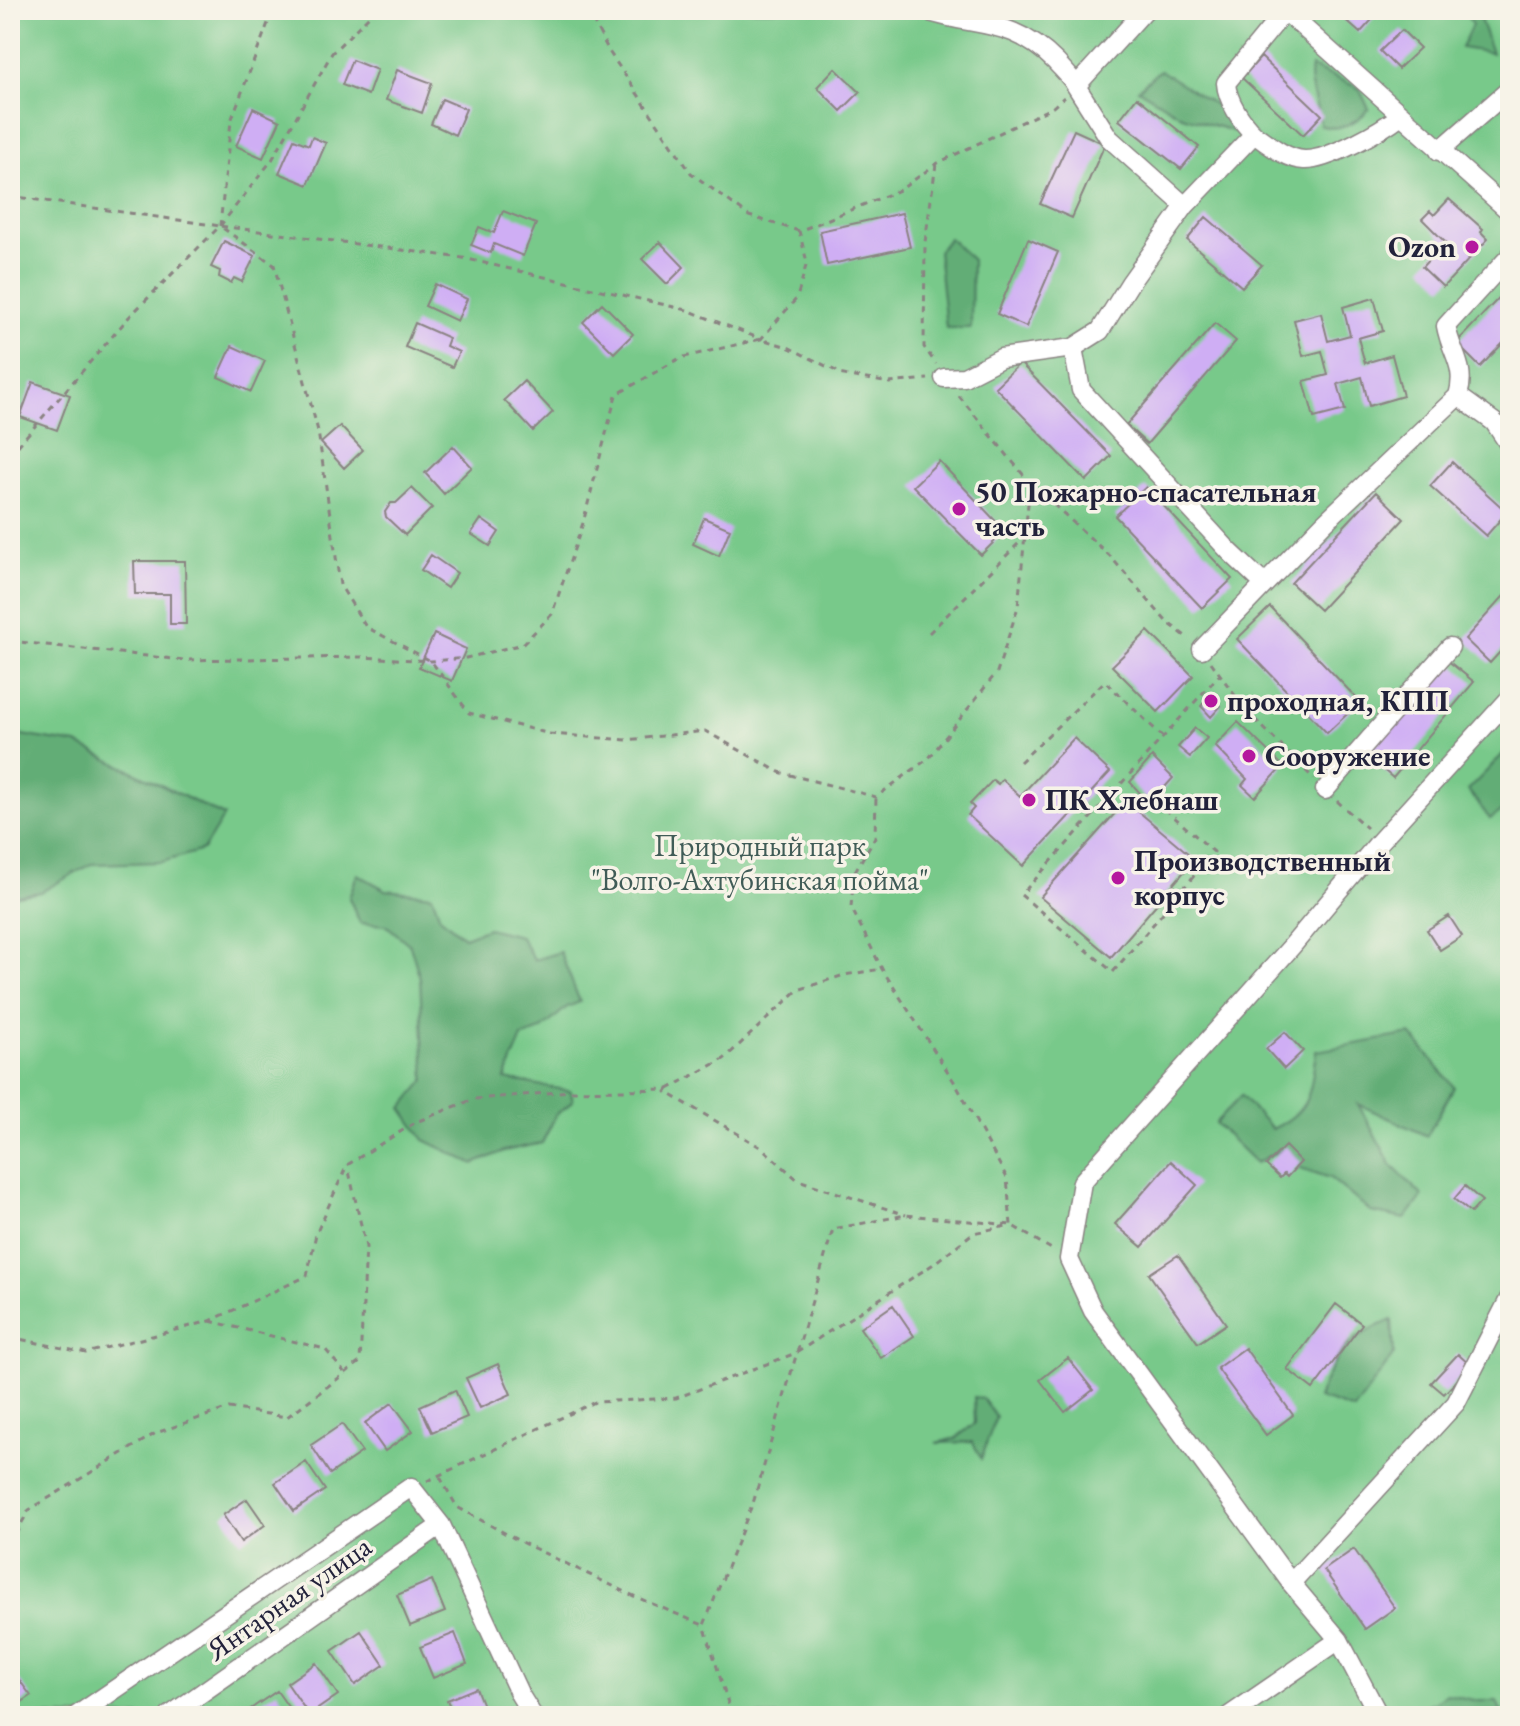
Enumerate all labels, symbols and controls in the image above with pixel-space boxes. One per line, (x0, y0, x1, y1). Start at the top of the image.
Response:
place label: Ozon (1388, 227, 1456, 266)
marker: Ozon (1463, 238, 1481, 256)
place label: 50 Пожарно-спасательная часть (975, 472, 1317, 545)
marker: 50 Пожарно-спасательная часть (950, 500, 968, 518)
place label: проходная, КПП (1227, 681, 1449, 720)
marker: проходная, КПП (1202, 692, 1220, 710)
place label: Сооружение (1265, 736, 1431, 775)
marker: Сооружение (1240, 747, 1258, 765)
place label: ПК Хлебнаш (1045, 780, 1218, 819)
marker: ПК Хлебнаш (1020, 791, 1038, 809)
park label: Природный парк "Волго-Ахтубинская пойма" (591, 826, 929, 899)
place label: Производственный корпус (1134, 841, 1391, 914)
marker: Производственный корпус (1109, 869, 1127, 887)
street label: Янтарная улица (198, 1526, 379, 1669)

